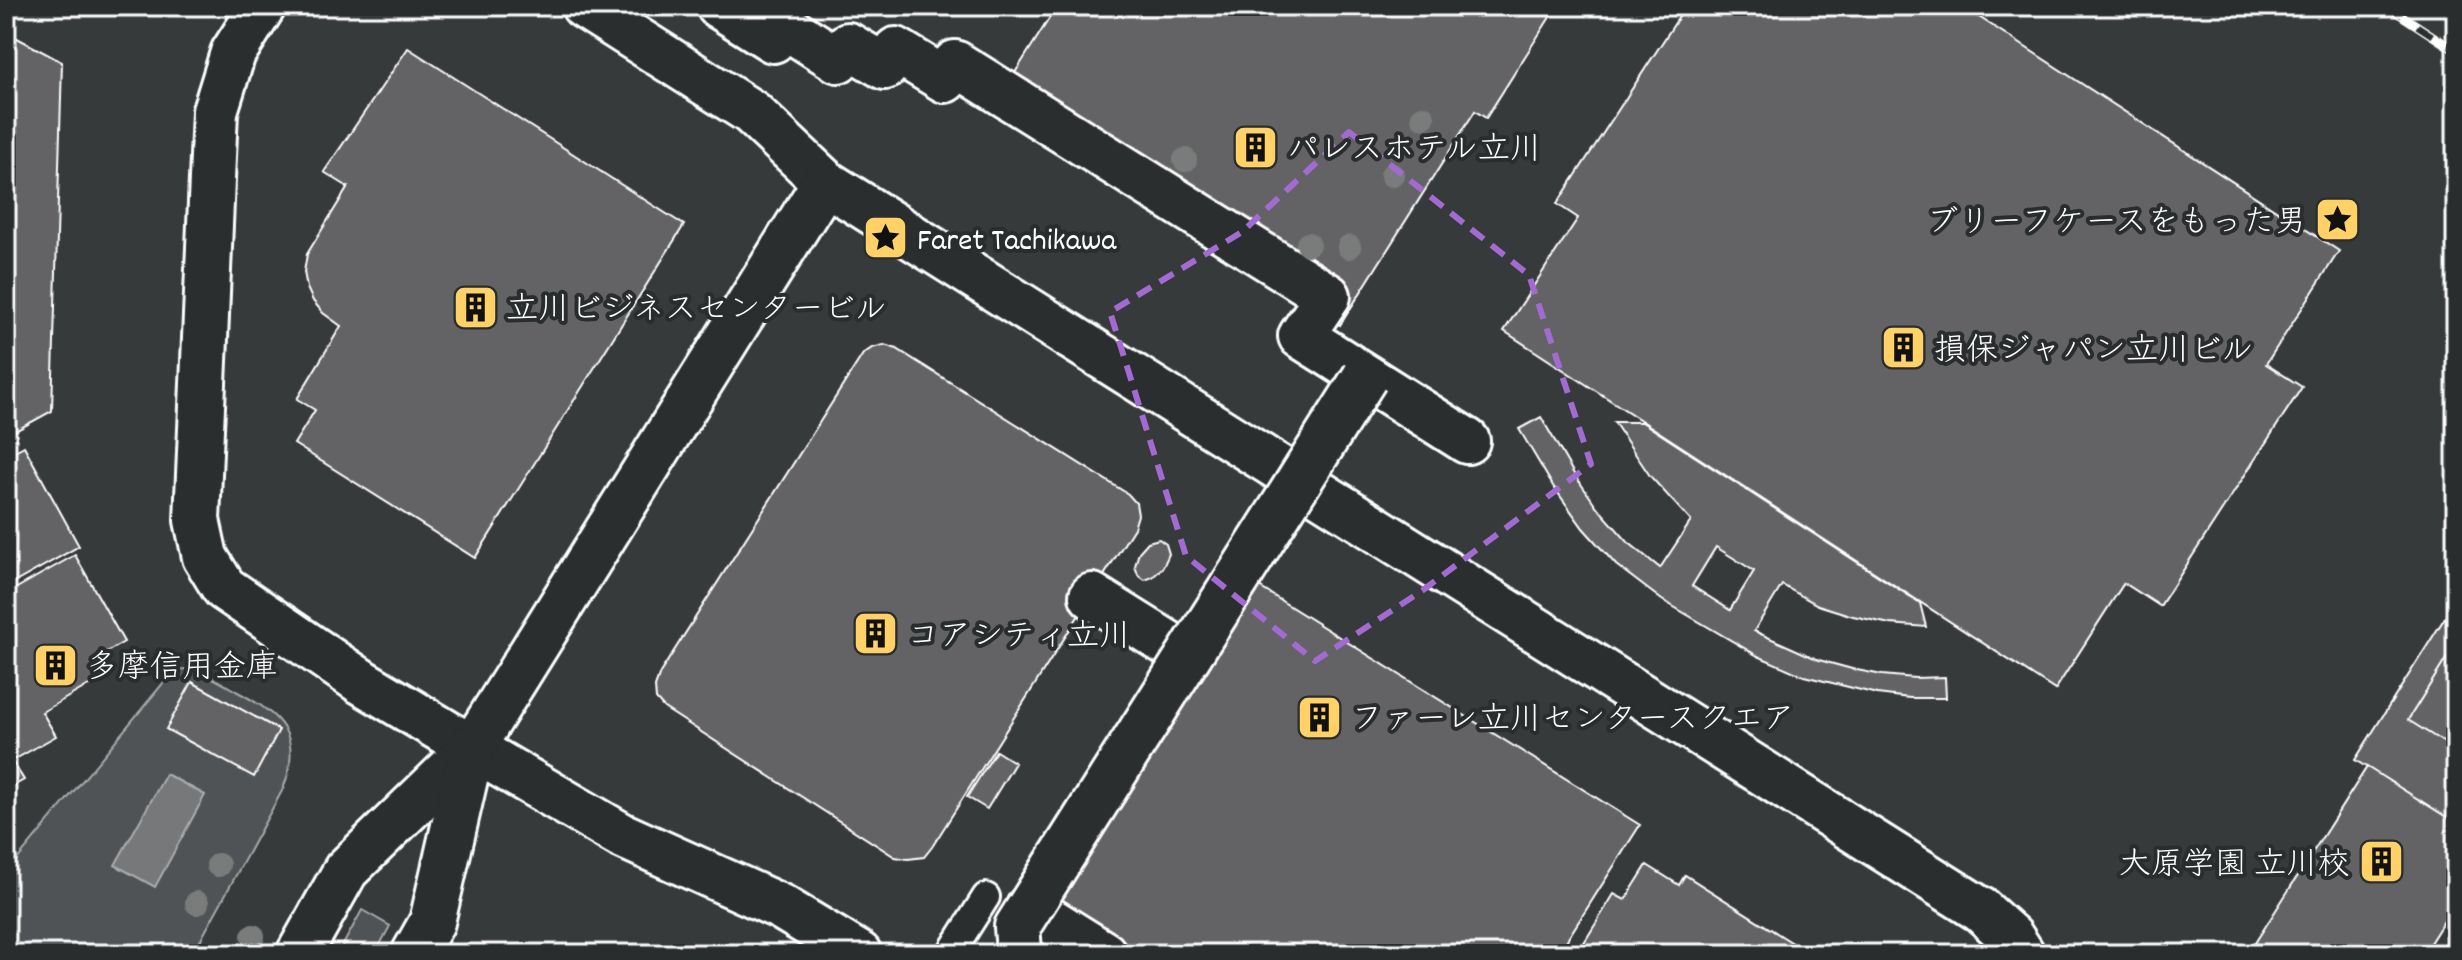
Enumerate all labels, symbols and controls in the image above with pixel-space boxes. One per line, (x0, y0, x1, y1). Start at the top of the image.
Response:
building icon: パレスホテル立川 (1232, 123, 1280, 171)
place label: パレスホテル立川 (1287, 129, 1542, 175)
place icon: ブリーフケースをもった男 (2314, 196, 2362, 244)
place label: ブリーフケースをもった男 (1926, 202, 2307, 248)
place icon: Faret Tachikawa (862, 214, 910, 262)
place label: Faret Tachikawa (917, 220, 1117, 266)
building icon: 立川ビジネスセンタービル (451, 283, 499, 331)
place label: 立川ビジネスセンタービル (506, 289, 887, 335)
building icon: 損保ジャパン立川ビル (1879, 324, 1927, 372)
place label: 損保ジャパン立川ビル (1934, 330, 2253, 376)
building icon: コアシティ立川 (852, 610, 900, 658)
place label: コアシティ立川 (907, 616, 1131, 662)
building icon: 多摩信用金庫 (31, 641, 79, 689)
place label: 多摩信用金庫 (86, 647, 278, 693)
building icon: ファーレ立川センタースクエア (1296, 693, 1344, 741)
place label: ファーレ立川センタースクエア (1351, 699, 1795, 745)
building icon: 大原学園 立川校 (2357, 838, 2405, 886)
place label: 大原学園 立川校 (2119, 844, 2350, 890)

